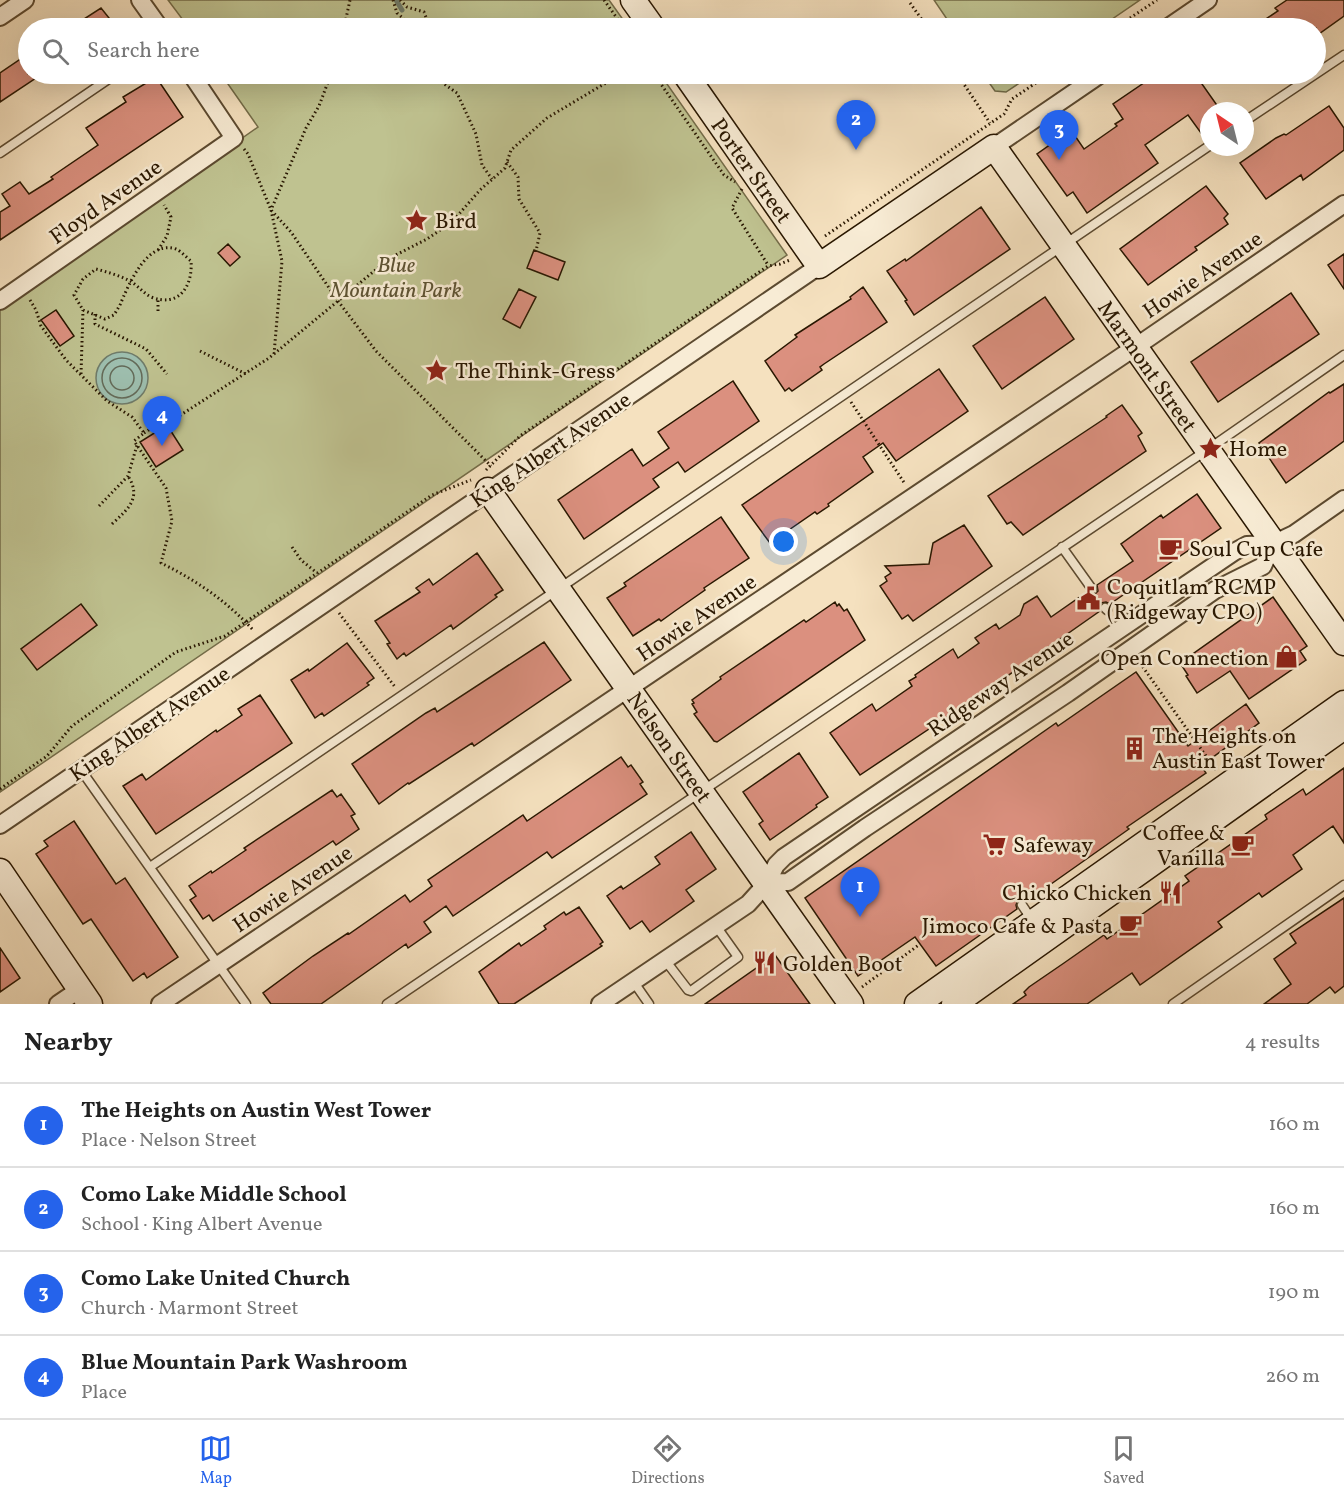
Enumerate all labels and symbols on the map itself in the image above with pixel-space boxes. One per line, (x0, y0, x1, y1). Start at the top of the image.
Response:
pin: 2 (836, 100, 876, 150)
north arrow (1200, 102, 1254, 156)
pin: 3 (1040, 110, 1078, 160)
street label: Porter Street (702, 112, 798, 231)
street label: Floyd Avenue (44, 153, 169, 253)
place icon: Bird (404, 207, 430, 233)
place label: Bird (435, 207, 477, 238)
street label: Howie Avenue (1137, 224, 1269, 328)
park label: Blue Mountain Park (329, 251, 462, 307)
street label: Marmont Street (1089, 295, 1203, 440)
place icon: The Think-Gress (424, 357, 450, 383)
place label: The Think-Gress (455, 357, 615, 388)
street label: King Albert Avenue (465, 386, 638, 517)
pin: 4 (142, 396, 182, 446)
place icon: Home (1198, 435, 1224, 461)
place label: Home (1229, 435, 1287, 466)
your location (769, 527, 798, 556)
cafe icon: Soul Cup Cafe (1158, 535, 1184, 561)
place label: Soul Cup Cafe (1189, 535, 1323, 566)
street label: Howie Avenue (631, 567, 763, 671)
place label: Coquitlam RCMP (Ridgeway CPO) (1107, 573, 1276, 629)
public building icon: Coquitlam RCMP (Ridgeway CPO) (1076, 586, 1102, 612)
street label: Ridgeway Avenue (922, 625, 1081, 746)
place label: Open Connection (1101, 644, 1269, 675)
shop icon: Open Connection (1274, 644, 1300, 670)
street label: King Albert Avenue (64, 660, 237, 791)
street label: Nelson Street (618, 686, 718, 811)
place label: The Heights on Austin East Tower (1152, 722, 1325, 778)
building icon: The Heights on Austin East Tower (1121, 735, 1147, 761)
place label: Coffee & Vanilla (1143, 819, 1225, 875)
supermarket icon: Safeway (982, 831, 1008, 857)
place label: Safeway (1013, 831, 1093, 862)
cafe icon: Coffee & Vanilla (1230, 832, 1256, 858)
street label: Howie Avenue (227, 838, 359, 942)
pin: 1 (840, 868, 880, 917)
place label: Chicko Chicken (1002, 879, 1152, 910)
restaurant icon: Chicko Chicken (1157, 879, 1183, 905)
place label: Jimoco Cafe & Pasta (922, 912, 1113, 943)
cafe icon: Jimoco Cafe & Pasta (1118, 912, 1144, 938)
restaurant icon: Golden Boot (752, 950, 778, 976)
place label: Golden Boot (783, 950, 903, 981)

